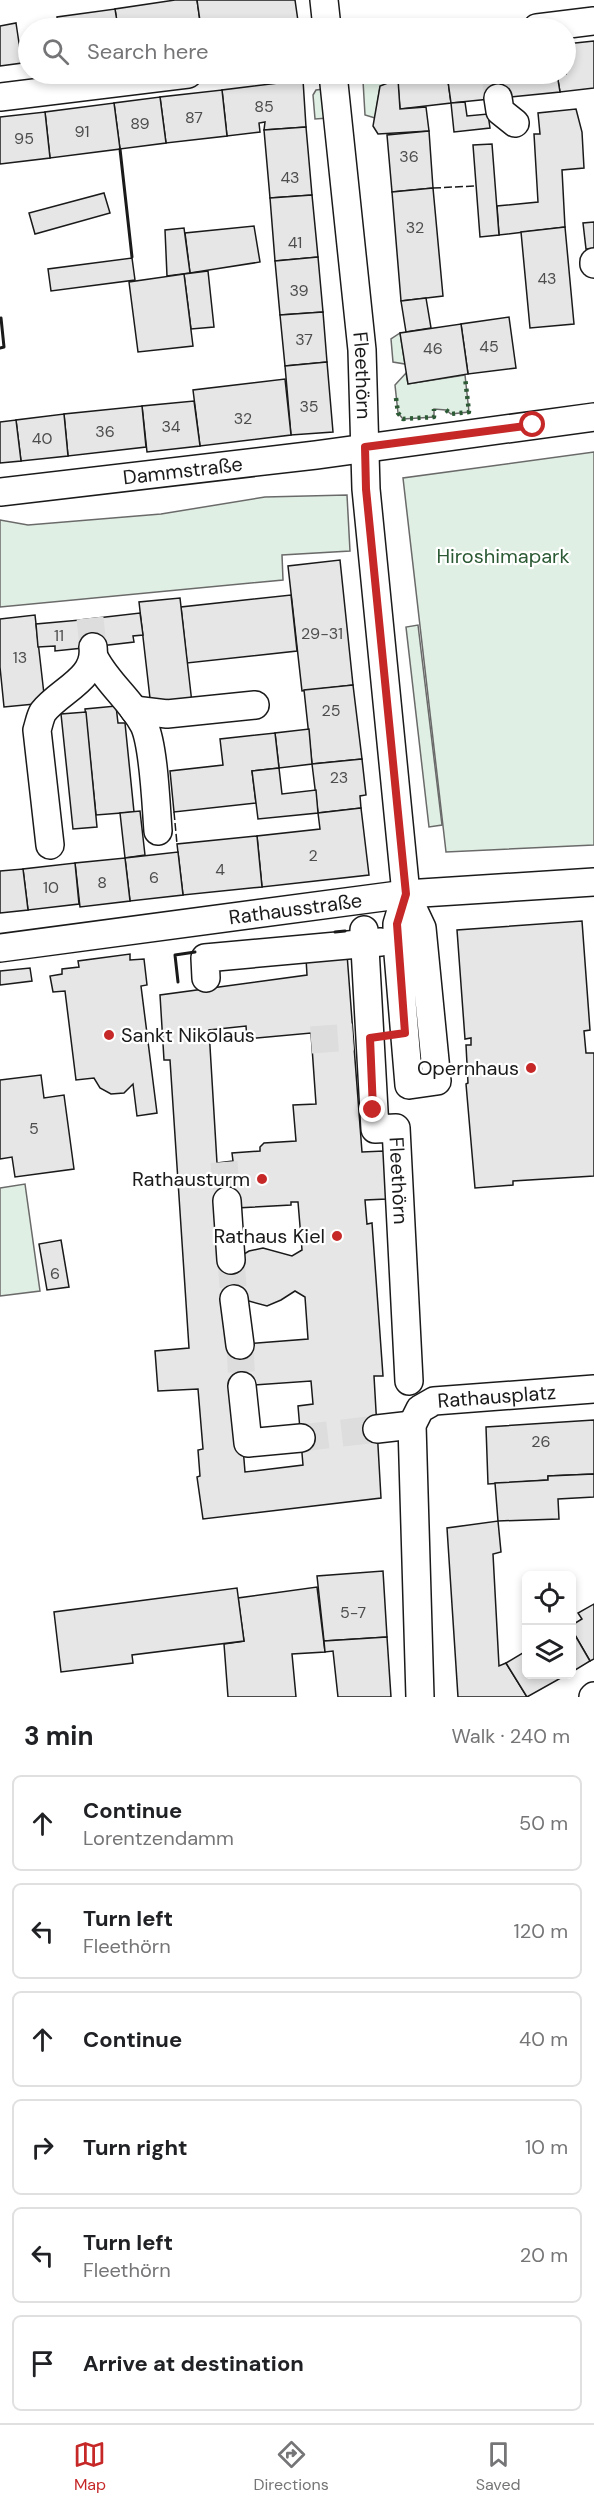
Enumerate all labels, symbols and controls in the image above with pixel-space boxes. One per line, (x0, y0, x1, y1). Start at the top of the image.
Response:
search box (18, 18, 576, 84)
icon: search (39, 35, 72, 68)
text: Search here (87, 37, 208, 66)
house number: 85 (254, 96, 274, 117)
house number: 87 (185, 107, 203, 128)
house number: 89 (130, 113, 150, 134)
house number: 91 (75, 121, 89, 142)
house number: 95 (14, 128, 34, 149)
house number: 36 (399, 146, 419, 167)
house number: 43 (280, 167, 300, 188)
house number: 32 (406, 217, 424, 238)
house number: 41 (288, 232, 302, 253)
house number: 43 (537, 268, 557, 289)
house number: 39 (289, 280, 309, 301)
house number: 37 (295, 329, 313, 350)
street label: Fleethörn (347, 330, 377, 420)
house number: 45 (479, 336, 499, 357)
house number: 46 (423, 338, 443, 359)
house number: 35 (299, 396, 319, 417)
house number: 32 (234, 408, 252, 429)
route start (519, 411, 545, 437)
house number: 34 (161, 416, 181, 437)
house number: 36 (95, 421, 115, 442)
house number: 40 (32, 428, 52, 449)
street label: Dammstraße (121, 451, 244, 491)
park label: Hiroshimapark (436, 543, 570, 569)
house number: 29-31 (301, 623, 343, 644)
house number: 11 (54, 625, 64, 646)
house number: 13 (13, 647, 27, 668)
house number: 25 (322, 700, 340, 721)
house number: 23 (330, 767, 348, 788)
house number: 2 (308, 845, 318, 866)
house number: 4 (215, 859, 225, 880)
house number: 6 (149, 867, 159, 888)
house number: 8 (97, 872, 107, 893)
house number: 10 (43, 877, 59, 898)
street label: Rathausstraße (227, 887, 364, 930)
place label: Sankt Nikolaus (121, 1022, 255, 1048)
marker: Sankt Nikolaus (102, 1028, 116, 1042)
place label: Opernhaus (417, 1055, 519, 1081)
marker: Opernhaus (524, 1061, 538, 1075)
route end (359, 1096, 385, 1122)
house number: 5 (29, 1118, 39, 1139)
street label: Fleethörn (383, 1136, 414, 1225)
place label: Rathausturm (132, 1166, 250, 1192)
marker: Rathausturm (255, 1172, 269, 1186)
place label: Rathaus Kiel (213, 1223, 325, 1249)
marker: Rathaus Kiel (330, 1229, 344, 1243)
house number: 6 (50, 1263, 60, 1284)
street label: Rathausplatz (437, 1379, 557, 1414)
house number: 26 (531, 1431, 551, 1452)
map controls (522, 1571, 576, 1679)
button: locate (522, 1571, 576, 1625)
house number: 5-7 (340, 1602, 366, 1623)
button: layers (522, 1625, 576, 1679)
text: 3 min (24, 1719, 93, 1753)
text: Walk · 240 m (451, 1723, 570, 1749)
text: Continue (83, 1796, 182, 1825)
icon: ahead (26, 1807, 59, 1840)
text: 50 m (519, 1810, 568, 1836)
text: Lorentzendamm (83, 1825, 234, 1851)
text: Turn left (83, 1904, 173, 1933)
icon: left (26, 1915, 59, 1948)
text: 120 m (514, 1918, 568, 1944)
text: Fleethörn (83, 1933, 171, 1959)
icon: ahead (26, 2023, 59, 2056)
text: Continue (83, 2025, 182, 2054)
text: 40 m (519, 2026, 568, 2052)
icon: right (26, 2131, 59, 2164)
text: Turn right (83, 2133, 188, 2162)
text: 10 m (525, 2134, 568, 2160)
text: Turn left (83, 2228, 173, 2257)
icon: left (26, 2239, 59, 2272)
text: 20 m (520, 2242, 568, 2268)
text: Fleethörn (83, 2257, 171, 2283)
icon: arrive (26, 2347, 59, 2380)
text: Arrive at destination (83, 2349, 304, 2378)
tab: Map (73, 2438, 106, 2495)
tab: Directions (253, 2438, 329, 2495)
tab: Saved (476, 2438, 521, 2495)

